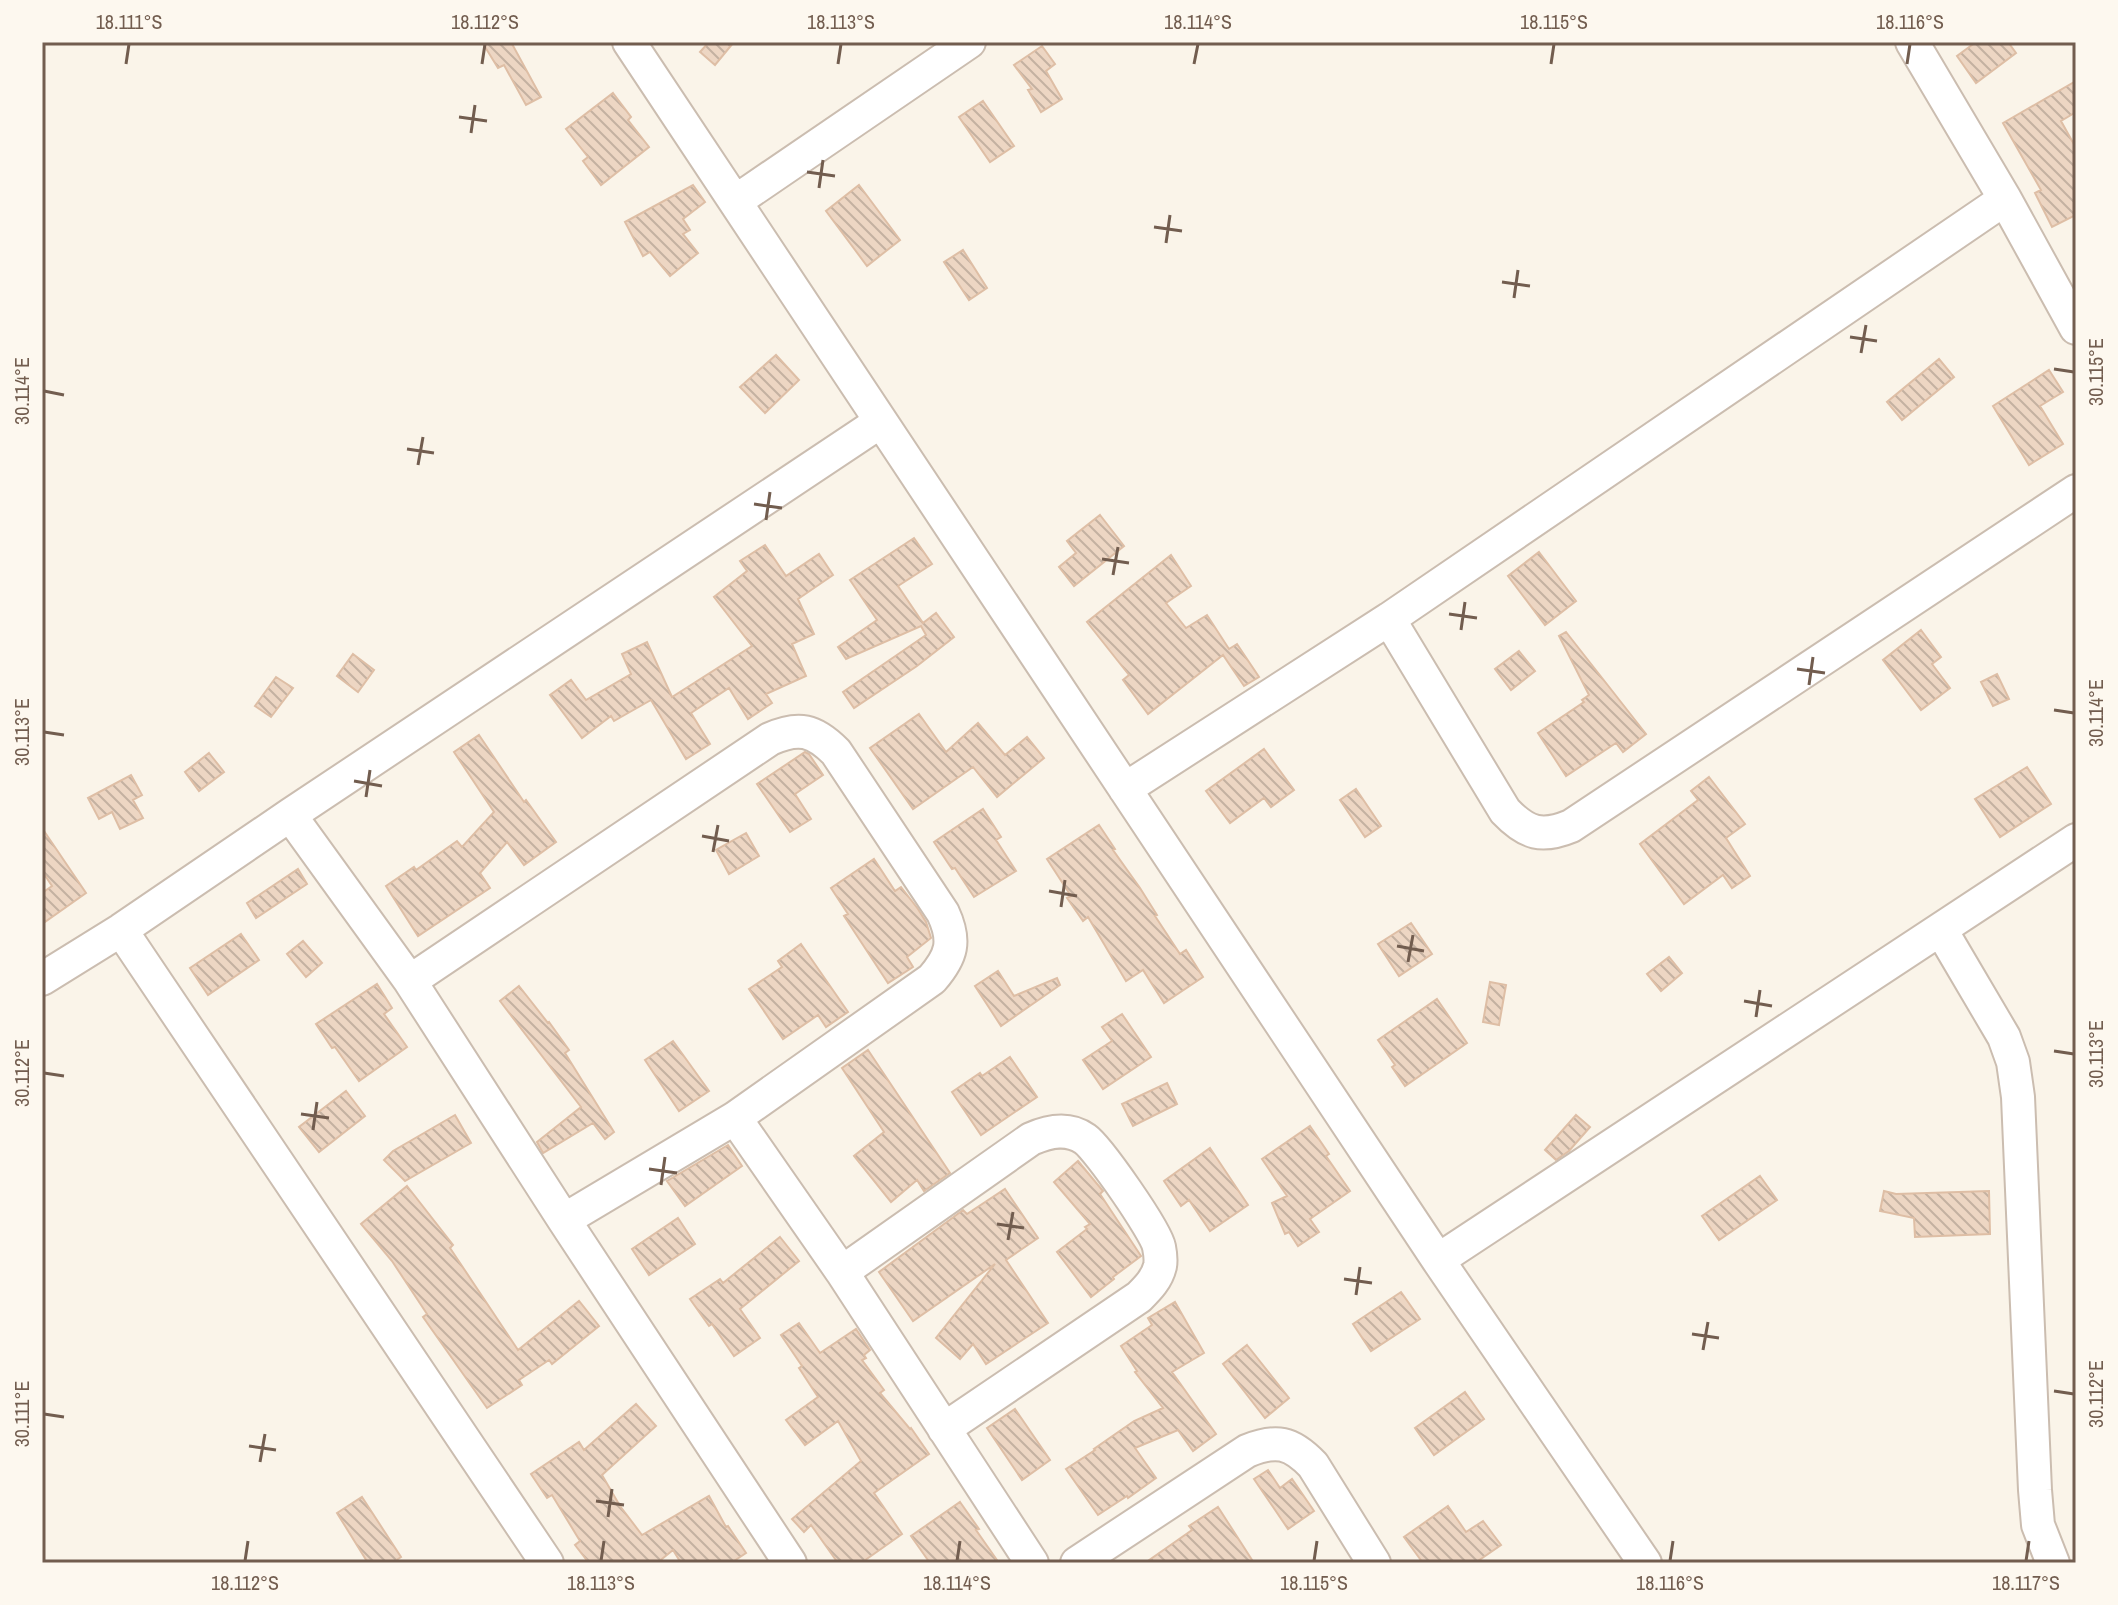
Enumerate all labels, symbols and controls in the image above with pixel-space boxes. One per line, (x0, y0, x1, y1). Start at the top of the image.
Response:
text: 18.111°S (96, 8, 162, 35)
text: 18.112°S (451, 8, 519, 35)
text: 18.113°S (807, 8, 875, 35)
text: 18.114°S (1164, 8, 1232, 35)
text: 18.115°S (1520, 8, 1588, 35)
text: 18.116°S (1876, 8, 1944, 35)
text: 30.115°E (2082, 338, 2109, 406)
text: 30.114°E (8, 357, 35, 425)
text: 30.114°E (2082, 679, 2109, 747)
text: 30.113°E (8, 698, 35, 766)
text: 30.113°E (2082, 1020, 2109, 1088)
text: 30.112°E (8, 1039, 35, 1107)
text: 30.112°E (2082, 1360, 2109, 1428)
text: 30.111°E (8, 1381, 35, 1447)
text: 18.112°S (211, 1569, 279, 1596)
text: 18.113°S (567, 1569, 635, 1596)
text: 18.114°S (923, 1569, 991, 1596)
text: 18.115°S (1280, 1569, 1348, 1596)
text: 18.116°S (1636, 1569, 1704, 1596)
text: 18.117°S (1992, 1569, 2060, 1596)

